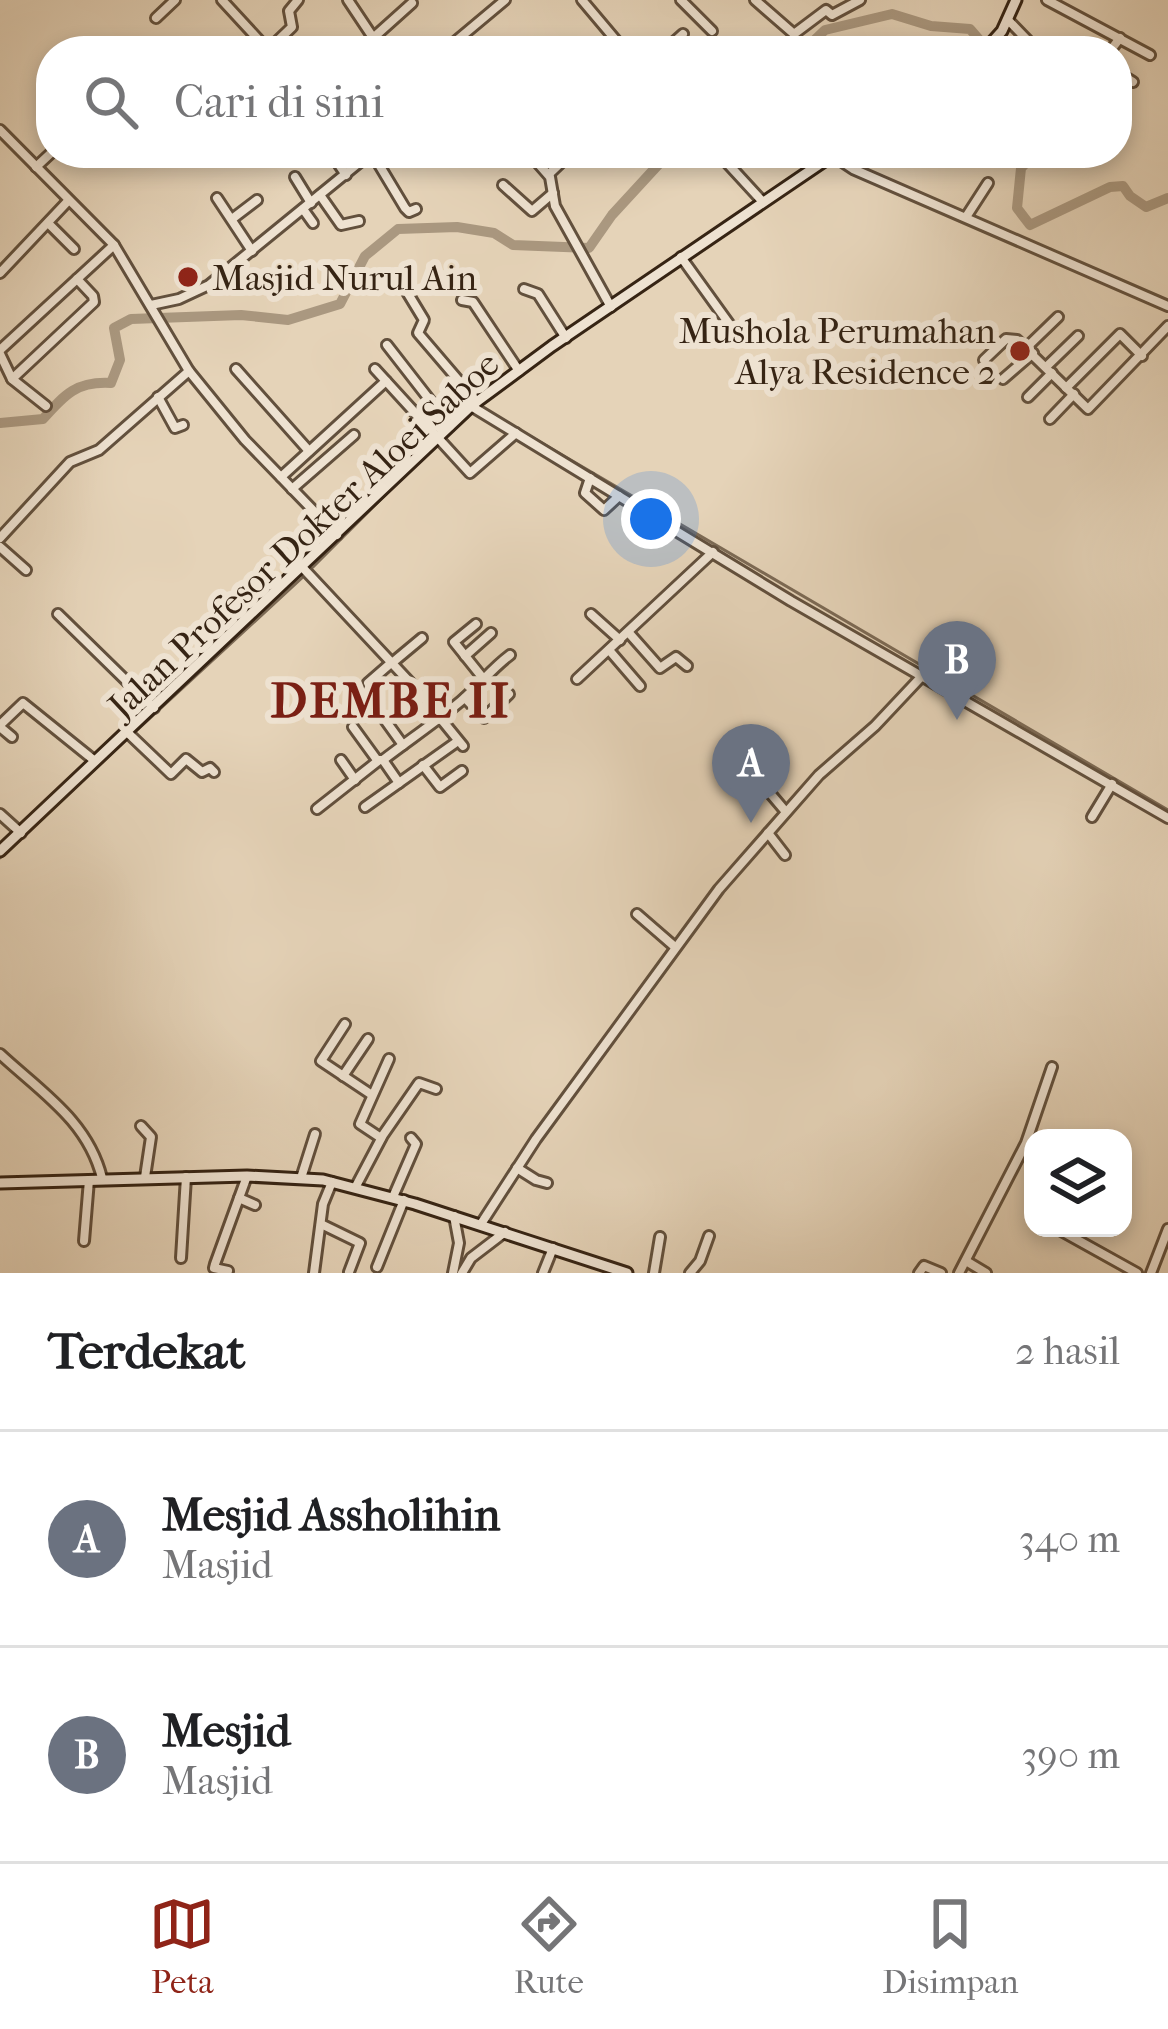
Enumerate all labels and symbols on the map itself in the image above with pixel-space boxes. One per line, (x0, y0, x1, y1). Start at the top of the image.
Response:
place label: Masjid Nurul Ain (212, 257, 477, 299)
marker: Masjid Nurul Ain (175, 264, 201, 290)
place label: Mushola Perumahan Alya Residence 2 (679, 310, 996, 393)
marker: Mushola Perumahan Alya Residence 2 (1007, 338, 1033, 364)
street label: Jalan Profesor Dokter Aloei Saboe (98, 343, 507, 729)
your location (621, 489, 681, 549)
pin: B (918, 621, 996, 720)
district label: DEMBE II (270, 673, 512, 729)
pin: A (712, 724, 790, 823)

